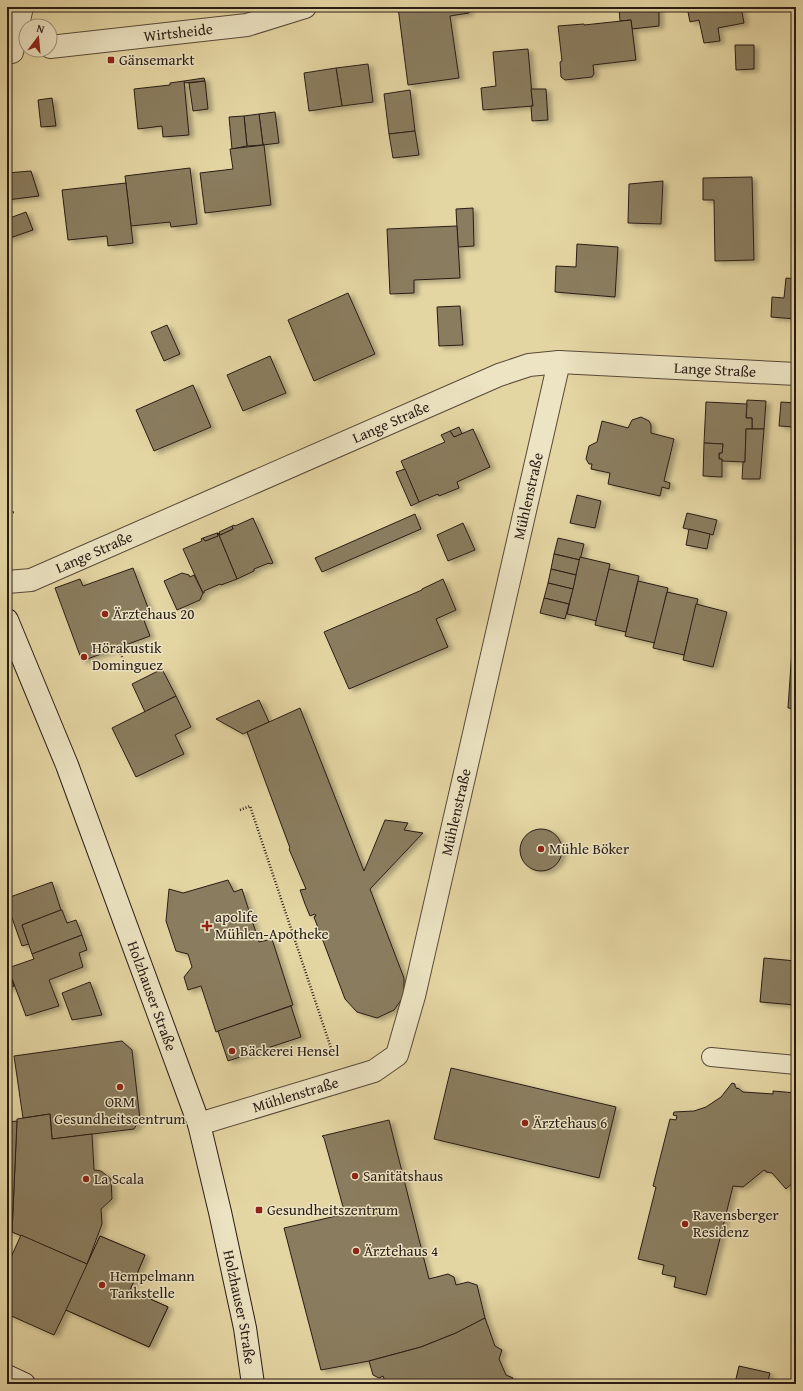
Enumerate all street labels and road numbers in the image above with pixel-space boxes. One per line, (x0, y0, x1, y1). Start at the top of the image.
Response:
street label: Wirtsheide (143, 18, 214, 46)
street label: Lange Straße (673, 357, 757, 382)
street label: Lange Straße (349, 396, 433, 448)
street label: Mühlenstraße (508, 450, 548, 542)
street label: Lange Straße (52, 526, 136, 578)
street label: Mühlenstraße (435, 766, 476, 858)
street label: Holzhauser Straße (122, 938, 182, 1054)
street label: Mühlenstraße (250, 1071, 341, 1117)
street label: Holzhauser Straße (218, 1248, 261, 1366)

